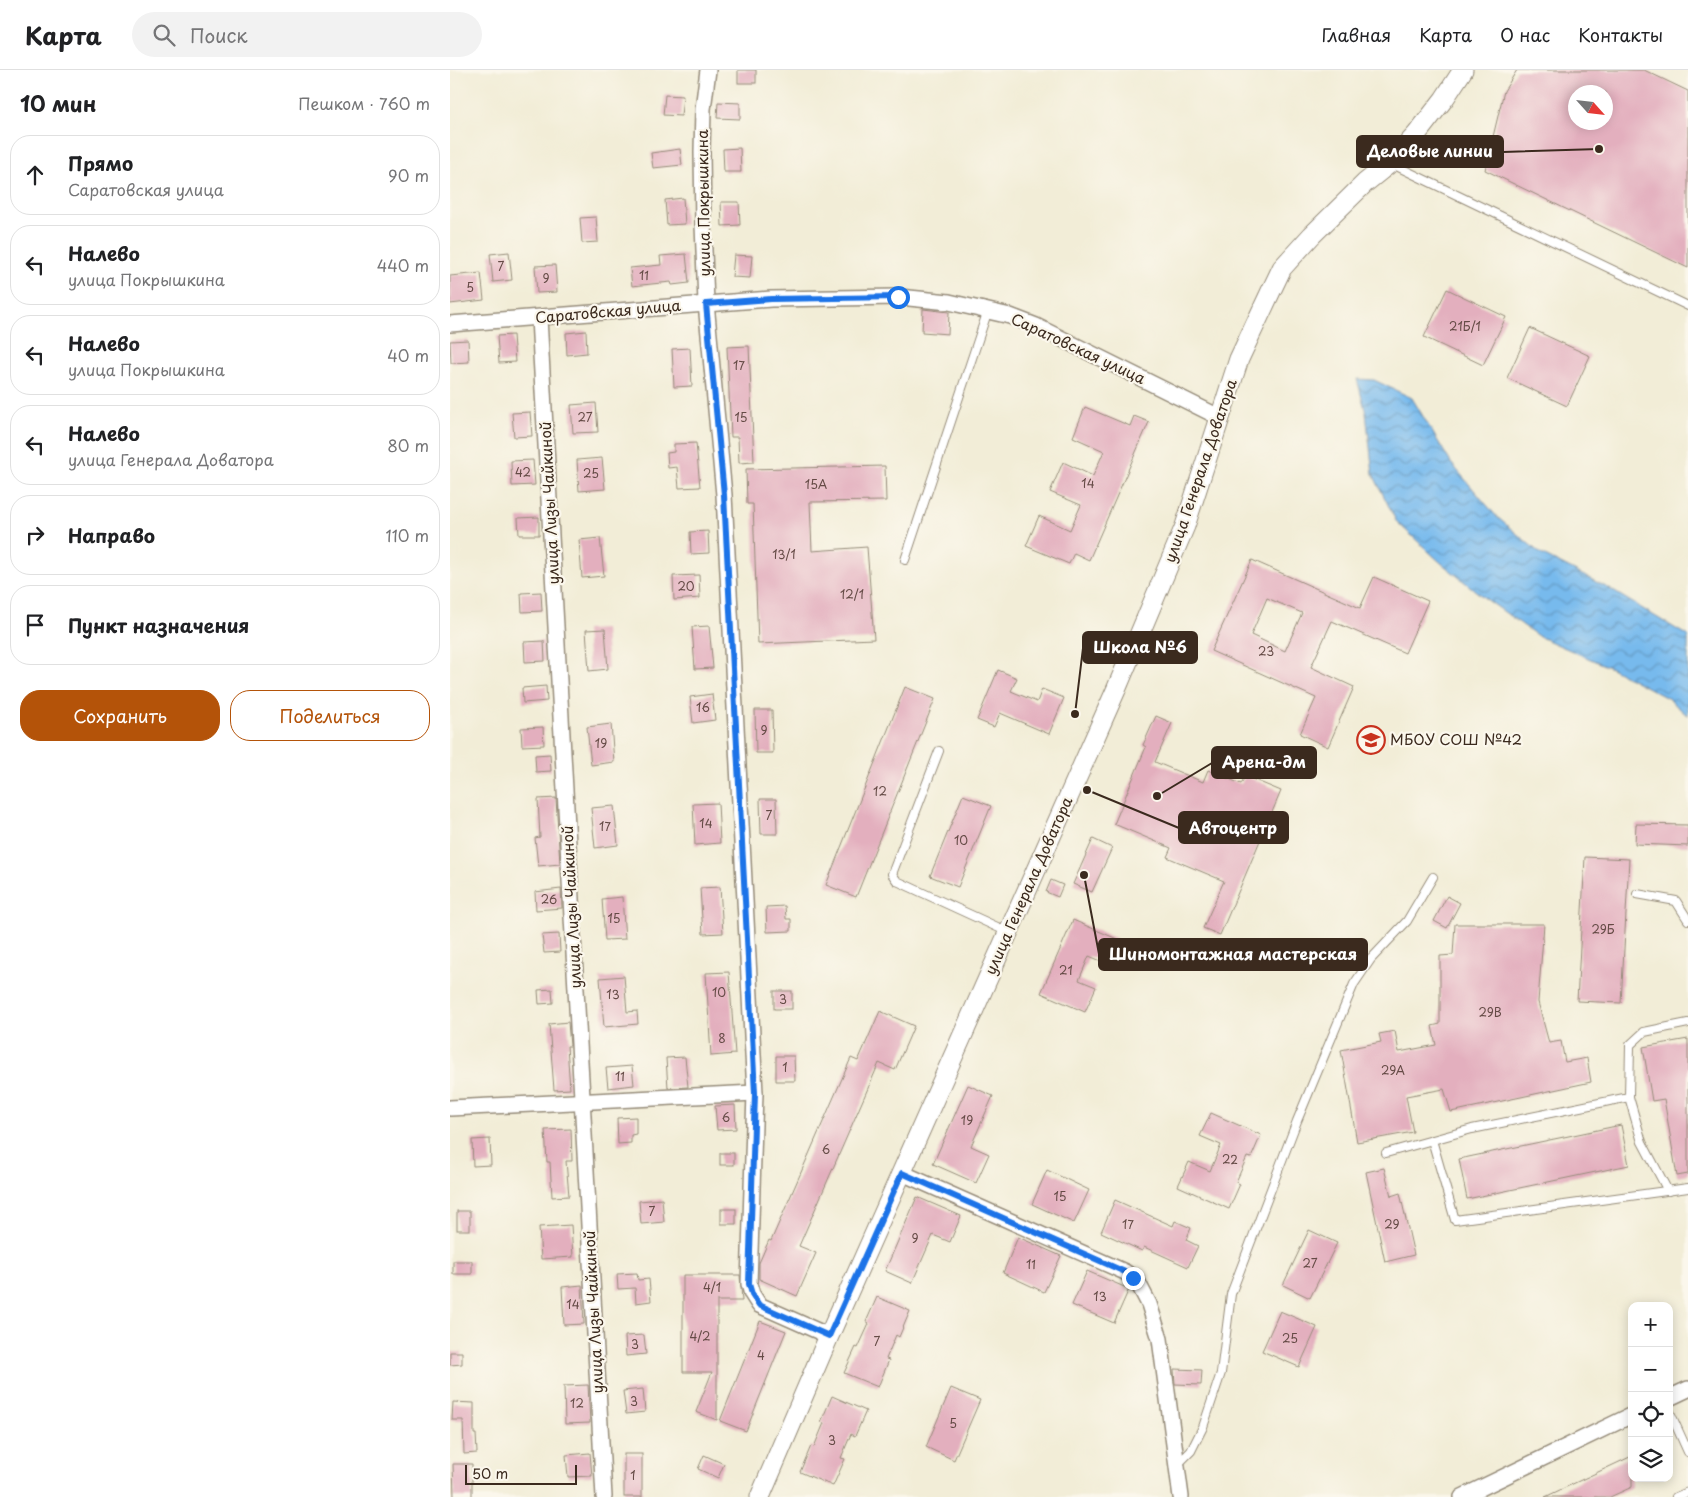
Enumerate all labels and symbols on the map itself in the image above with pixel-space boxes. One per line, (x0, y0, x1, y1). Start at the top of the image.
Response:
north arrow (1568, 85, 1613, 130)
street label: улица Покрышкина (690, 129, 715, 277)
callout: Деловые линии (1357, 136, 1503, 167)
text: Деловые линии (1366, 138, 1493, 162)
house number: 7 (498, 257, 505, 275)
house number: 11 (639, 266, 649, 284)
house number: 9 (542, 269, 550, 287)
house number: 5 (466, 278, 474, 296)
route start (887, 286, 910, 309)
street label: Саратовская улица (534, 293, 682, 328)
street label: Саратовская улица (1008, 306, 1150, 389)
house number: 21Б/1 (1449, 317, 1481, 335)
house number: 17 (733, 356, 745, 374)
street label: улица Генерала Доватора (1157, 375, 1242, 565)
house number: 27 (578, 408, 593, 426)
house number: 15 (734, 408, 748, 426)
street label: улица Лизы Чайкиной (533, 421, 564, 585)
house number: 42 (515, 463, 531, 481)
house number: 25 (583, 464, 599, 482)
house number: 14 (1081, 474, 1095, 492)
house number: 15А (805, 475, 827, 493)
house number: 13/1 (772, 545, 796, 563)
house number: 20 (677, 577, 695, 595)
house number: 12/1 (840, 585, 864, 603)
callout: Школа №6 (1083, 632, 1197, 663)
text: Школа №6 (1093, 634, 1187, 658)
house number: 23 (1258, 642, 1274, 660)
house number: 16 (696, 698, 710, 716)
house number: 9 (760, 721, 768, 739)
school or university icon: МБОУ СОШ №42 (1356, 725, 1386, 755)
place label: МБОУ СОШ №42 (1390, 727, 1522, 750)
house number: 19 (595, 734, 607, 752)
callout: Арена-дм (1212, 747, 1316, 778)
text: Арена-дм (1222, 749, 1306, 773)
house number: 12 (873, 782, 887, 800)
street label: улица Генерала Доватора (978, 792, 1078, 978)
house number: 7 (766, 806, 773, 824)
callout: Автоцентр (1179, 812, 1288, 843)
house number: 14 (699, 814, 713, 832)
text: Автоцентр (1189, 815, 1277, 839)
house number: 17 (599, 817, 611, 835)
street label: улица Лизы Чайкиной (555, 825, 586, 989)
house number: 10 (954, 831, 968, 849)
house number: 26 (541, 890, 557, 908)
house number: 15 (607, 909, 621, 927)
house number: 29Б (1591, 920, 1615, 938)
callout: Шиномонтажная мастерская (1099, 939, 1367, 970)
text: Шиномонтажная мастерская (1109, 941, 1357, 965)
house number: 21 (1059, 961, 1073, 979)
house number: 10 (712, 983, 726, 1001)
house number: 13 (606, 985, 620, 1003)
house number: 3 (779, 990, 787, 1008)
house number: 29В (1478, 1003, 1502, 1021)
house number: 8 (718, 1029, 726, 1047)
house number: 1 (782, 1058, 788, 1076)
house number: 29А (1381, 1061, 1405, 1079)
house number: 11 (615, 1067, 625, 1085)
house number: 6 (722, 1108, 730, 1126)
house number: 19 (961, 1111, 973, 1129)
house number: 6 (822, 1140, 830, 1158)
house number: 22 (1222, 1150, 1238, 1168)
house number: 15 (1053, 1187, 1067, 1205)
house number: 7 (649, 1202, 656, 1220)
house number: 17 (1122, 1215, 1134, 1233)
house number: 29 (1384, 1215, 1400, 1233)
house number: 9 (911, 1229, 919, 1247)
street label: улица Лизы Чайкиной (577, 1230, 608, 1394)
house number: 27 (1303, 1254, 1318, 1272)
house number: 11 (1026, 1255, 1036, 1273)
route end (1122, 1267, 1145, 1290)
house number: 4/1 (703, 1278, 721, 1296)
house number: 13 (1093, 1287, 1107, 1305)
house number: 14 (566, 1295, 580, 1313)
house number: 4/2 (689, 1327, 711, 1345)
house number: 25 (1282, 1329, 1298, 1347)
house number: 7 (874, 1332, 881, 1350)
house number: 3 (631, 1335, 639, 1353)
house number: 4 (757, 1346, 765, 1364)
house number: 3 (630, 1392, 638, 1410)
house number: 12 (570, 1394, 584, 1412)
house number: 5 (949, 1414, 957, 1432)
house number: 3 (828, 1431, 836, 1449)
scale bar (465, 1462, 578, 1485)
house number: 1 (630, 1466, 636, 1484)

